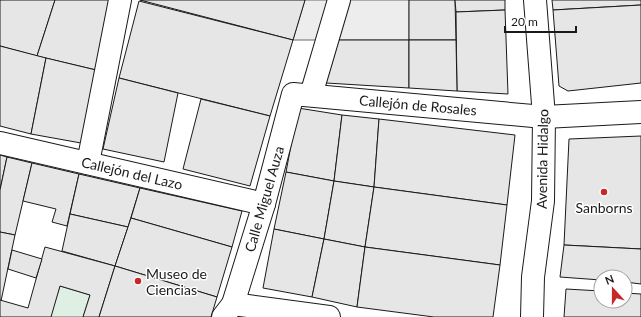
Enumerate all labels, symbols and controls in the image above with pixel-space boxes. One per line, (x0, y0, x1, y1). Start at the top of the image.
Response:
scale bar (505, 8, 576, 34)
text: 20 m (511, 14, 538, 29)
street label: Callejón de Rosales (359, 91, 477, 119)
street label: Avenida Hidalgo (533, 109, 551, 209)
street label: Calle Miguel Auza (241, 144, 287, 254)
street label: Callejón del Lazo (80, 153, 184, 193)
marker: Sanborns (599, 187, 609, 197)
place label: Sanborns (575, 199, 633, 216)
place label: Museo de Ciencias (146, 265, 207, 298)
north arrow (593, 269, 633, 309)
text: N (603, 272, 616, 287)
marker: Museo de Ciencias (133, 276, 143, 286)

